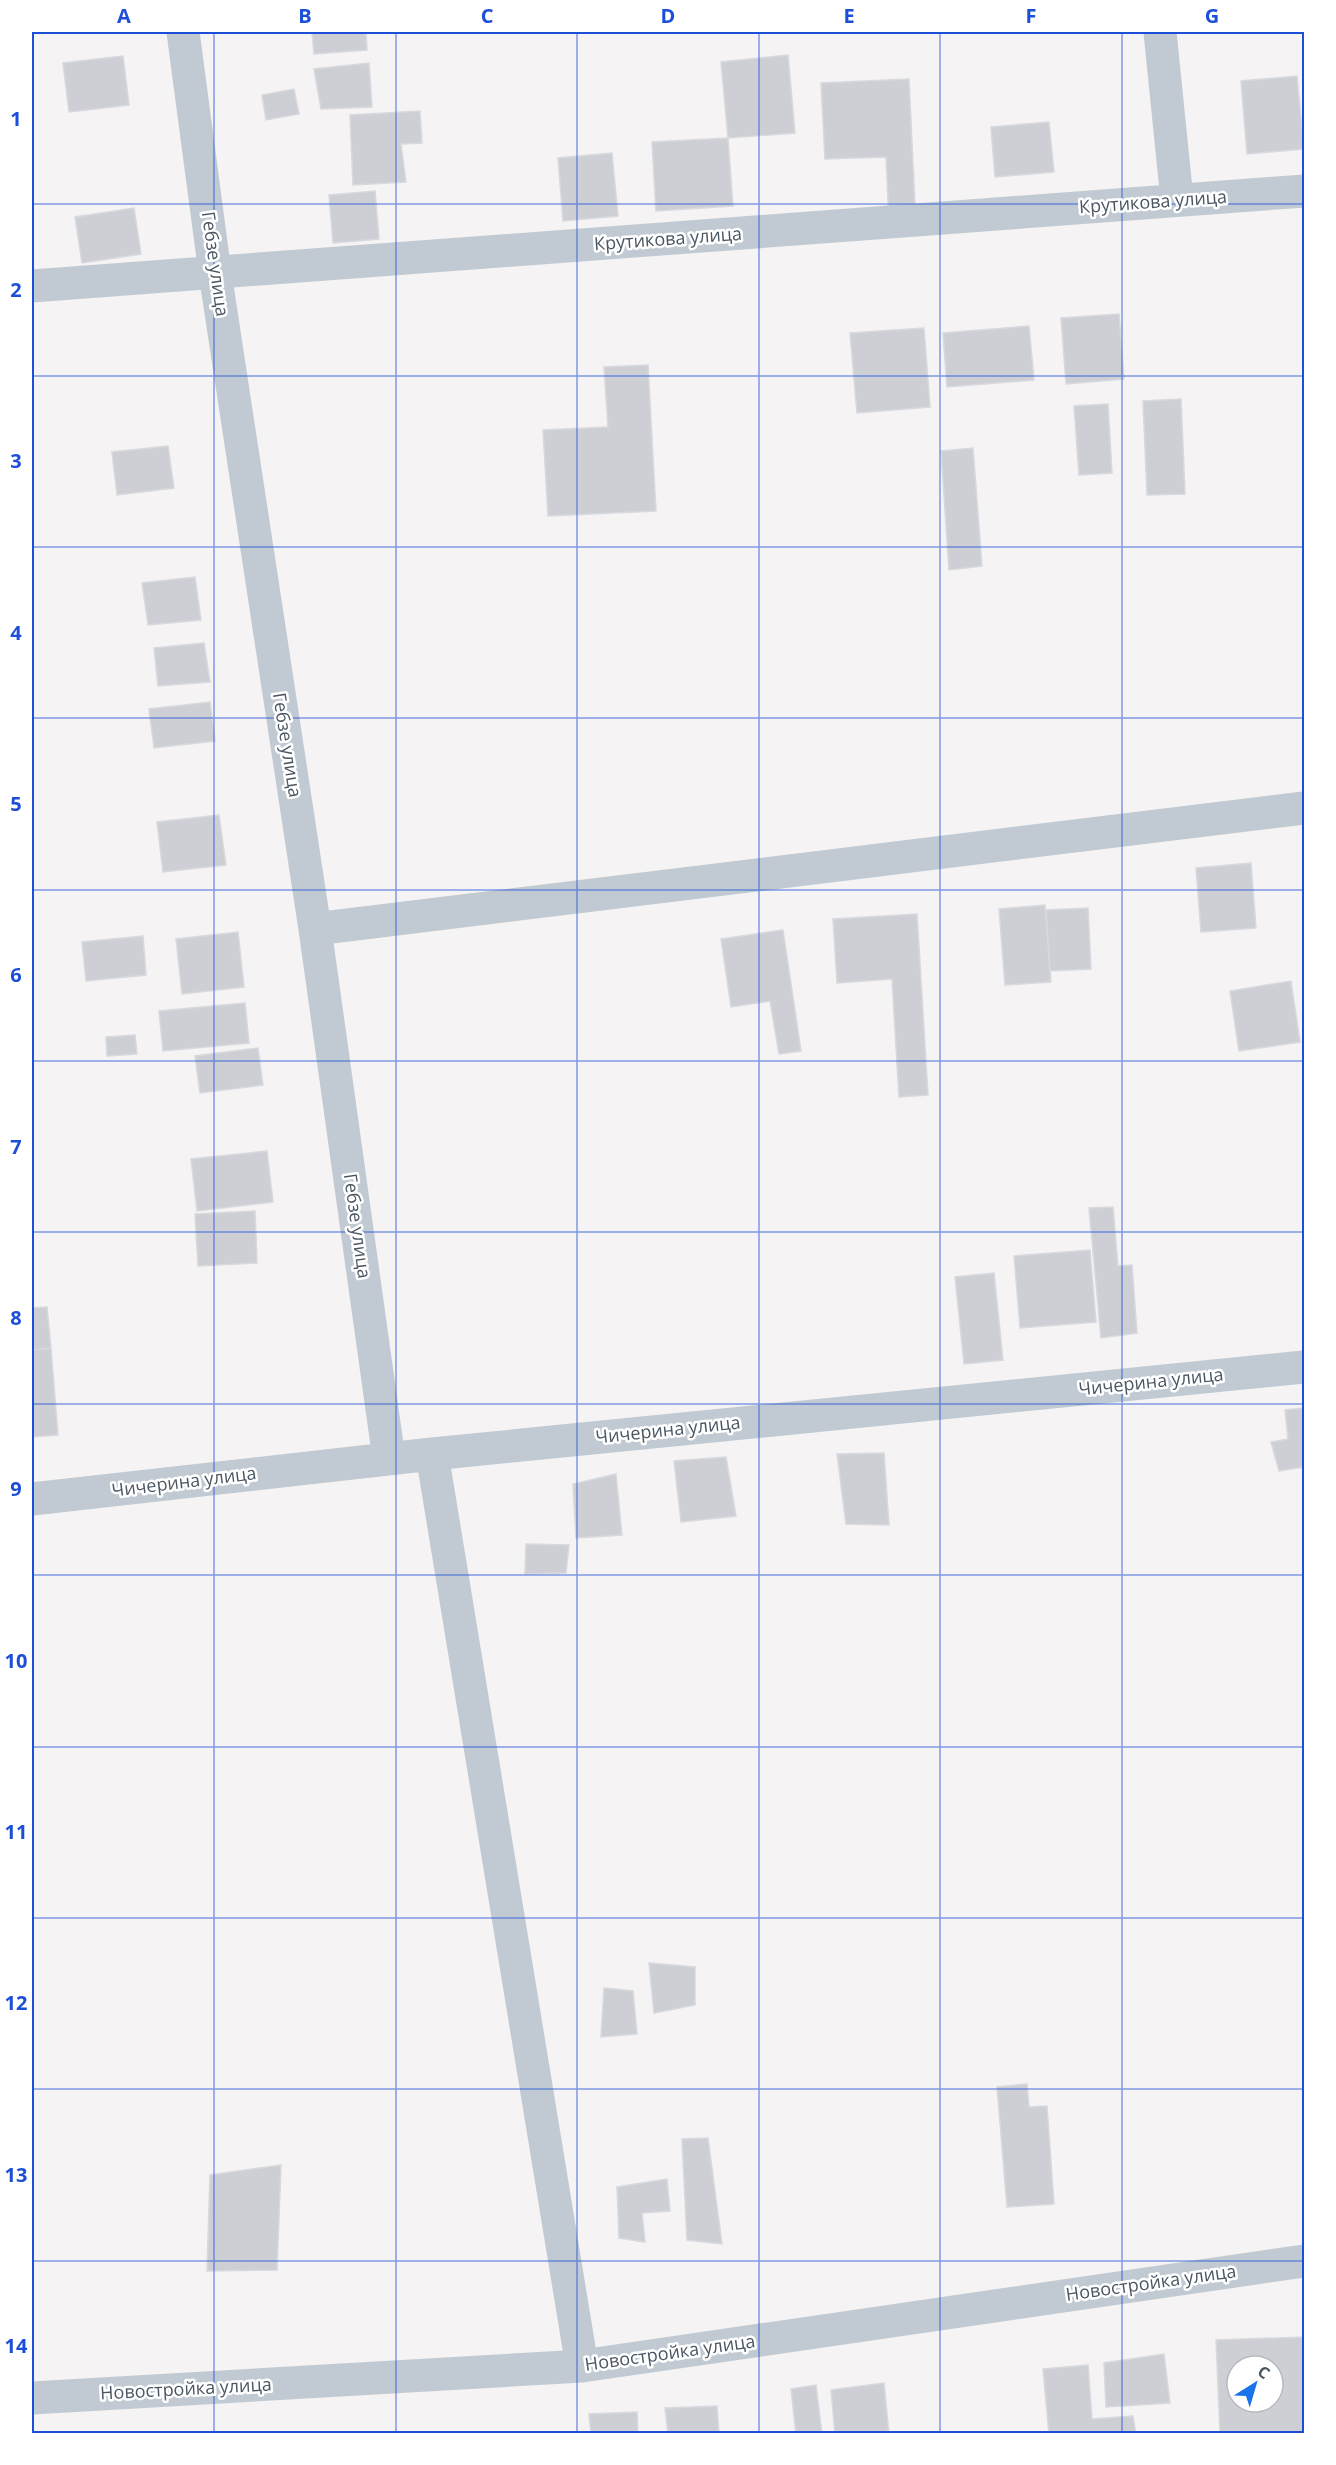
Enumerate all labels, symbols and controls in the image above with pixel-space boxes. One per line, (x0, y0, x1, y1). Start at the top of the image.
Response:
text: A (117, 2, 131, 29)
text: B (298, 2, 312, 29)
text: C (481, 2, 494, 29)
text: D (661, 2, 675, 29)
text: E (843, 2, 855, 29)
text: F (1026, 2, 1036, 29)
text: G (1205, 2, 1219, 29)
text: 1 (10, 105, 22, 132)
street label: Крутикова улица (1078, 184, 1228, 218)
street label: Гебзе улица (197, 210, 235, 318)
street label: Крутикова улица (593, 221, 743, 255)
text: 2 (10, 276, 22, 303)
text: 3 (10, 447, 22, 474)
text: 4 (10, 619, 22, 646)
street label: Гебзе улица (268, 691, 308, 799)
text: 5 (10, 790, 22, 817)
text: 6 (10, 961, 22, 988)
text: 7 (10, 1133, 22, 1160)
street label: Гебзе улица (339, 1172, 377, 1280)
text: 8 (10, 1304, 22, 1331)
street label: Чичерина улица (1077, 1361, 1225, 1401)
street label: Чичерина улица (594, 1409, 742, 1449)
street label: Чичерина улица (110, 1460, 258, 1502)
text: 9 (10, 1475, 22, 1502)
text: 10 (5, 1647, 27, 1674)
text: 11 (5, 1818, 27, 1845)
text: 12 (5, 1989, 27, 2016)
text: 13 (5, 2161, 27, 2188)
street label: Новостройка улица (1064, 2258, 1238, 2306)
street label: Новостройка улица (583, 2328, 757, 2376)
text: 14 (5, 2332, 28, 2359)
north arrow (1225, 2354, 1285, 2414)
text: С (1253, 2360, 1275, 2384)
street label: Новостройка улица (100, 2372, 272, 2404)

